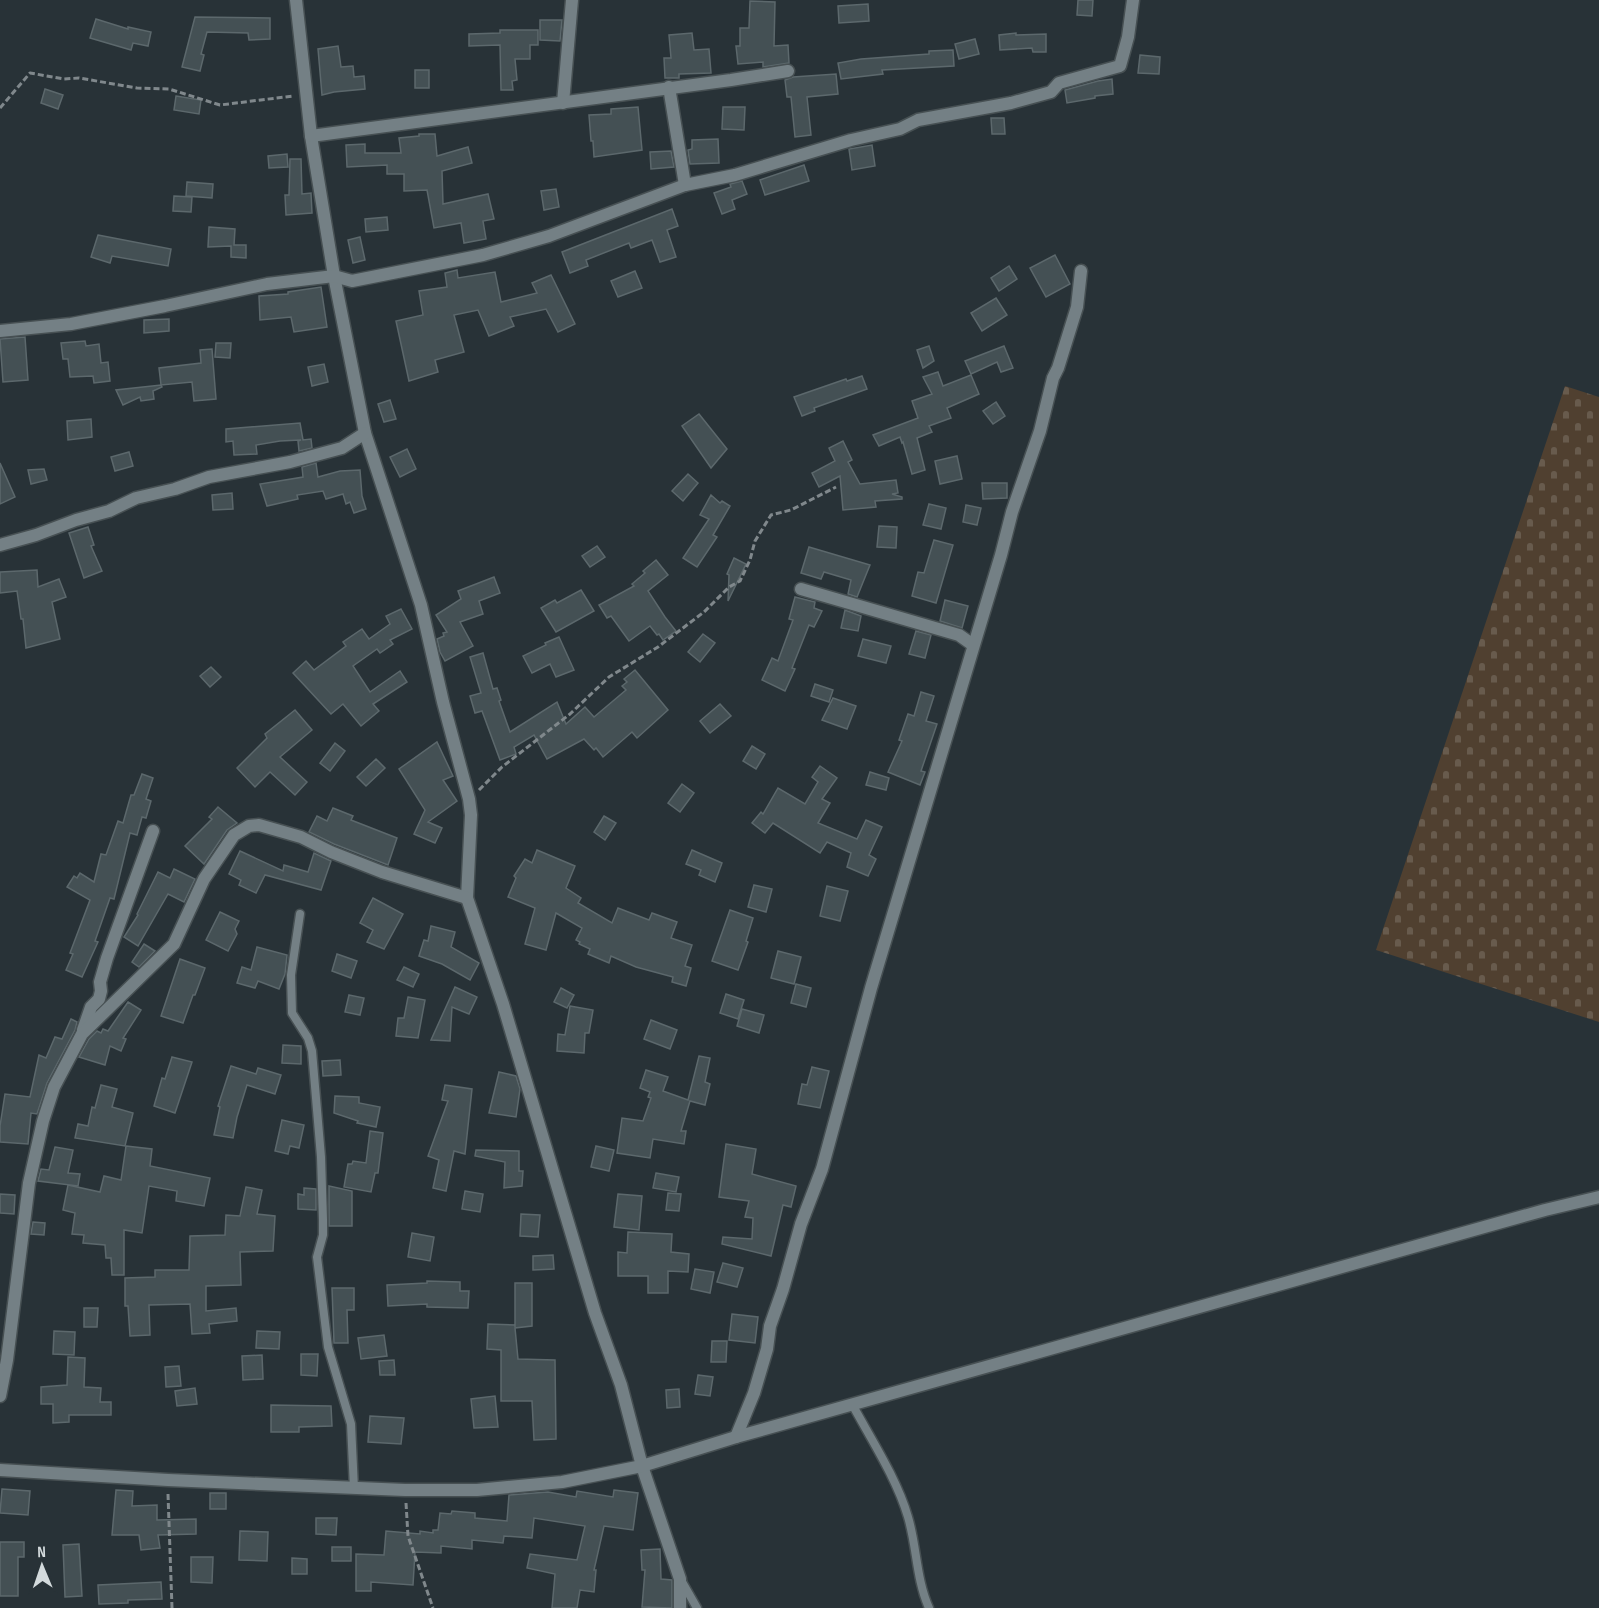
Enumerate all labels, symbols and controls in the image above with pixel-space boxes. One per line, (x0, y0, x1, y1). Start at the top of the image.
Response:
north arrow (12, 1536, 72, 1596)
text: N (37, 1543, 46, 1562)

